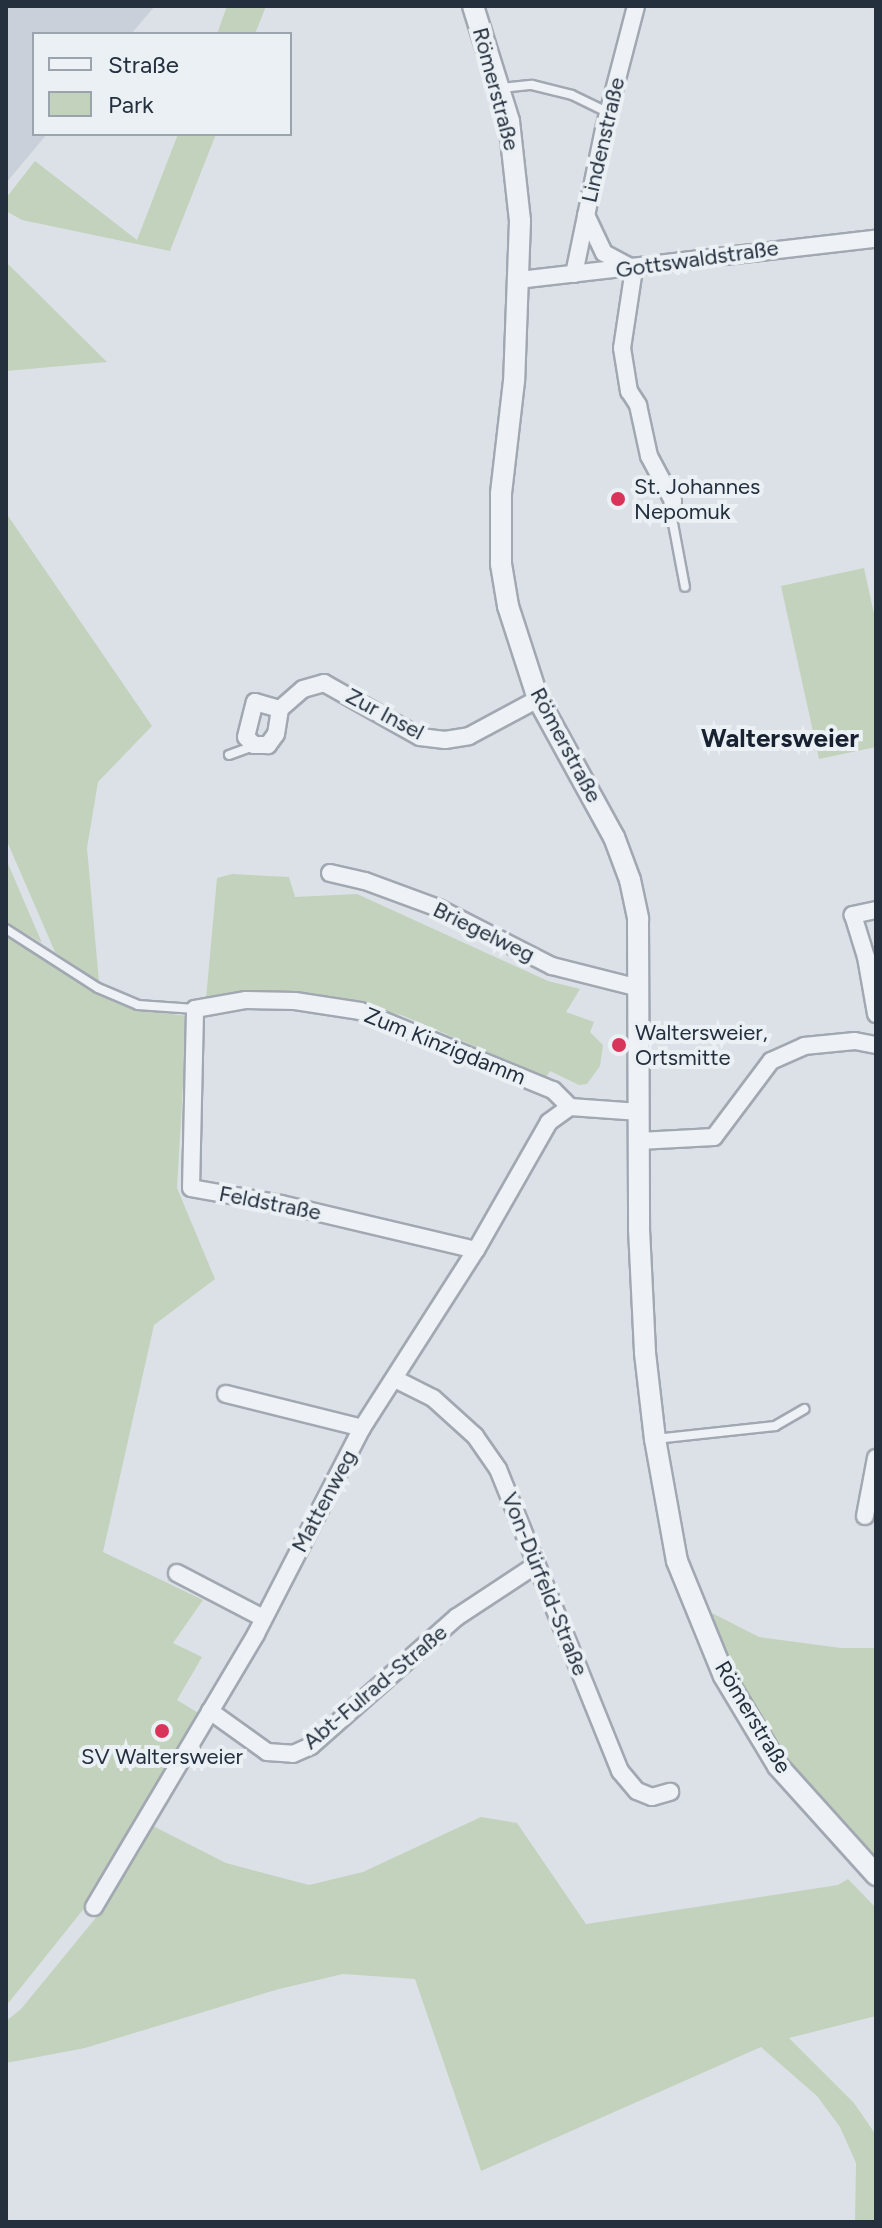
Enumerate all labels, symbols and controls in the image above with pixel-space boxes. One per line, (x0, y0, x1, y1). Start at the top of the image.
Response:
street label: Römerstraße (467, 25, 525, 153)
legend (32, 32, 292, 136)
text: Straße (108, 50, 179, 79)
street label: Lindenstraße (576, 75, 630, 205)
text: Park (108, 90, 154, 119)
street label: Gottswaldstraße (614, 235, 780, 283)
place label: St. Johannes Nepomuk (634, 473, 760, 524)
marker: St. Johannes Nepomuk (609, 490, 627, 508)
street label: Zur Insel (341, 682, 429, 746)
street label: Römerstraße (525, 683, 607, 807)
district label: Waltersweier (701, 723, 859, 755)
street label: Briegelweg (429, 896, 539, 968)
street label: Zum Kinzigdamm (360, 1002, 530, 1090)
place label: Waltersweier, Ortsmitte (635, 1019, 768, 1070)
marker: Waltersweier, Ortsmitte (610, 1036, 628, 1054)
street label: Feldstraße (217, 1180, 323, 1226)
street label: Mattenweg (286, 1445, 362, 1557)
street label: Von-Dürfeld-Straße (496, 1489, 594, 1679)
street label: Abt-Fulrad-Straße (298, 1619, 452, 1755)
street label: Römerstraße (709, 1656, 797, 1778)
marker: SV Waltersweier (153, 1722, 171, 1740)
place label: SV Waltersweier (81, 1744, 243, 1770)

